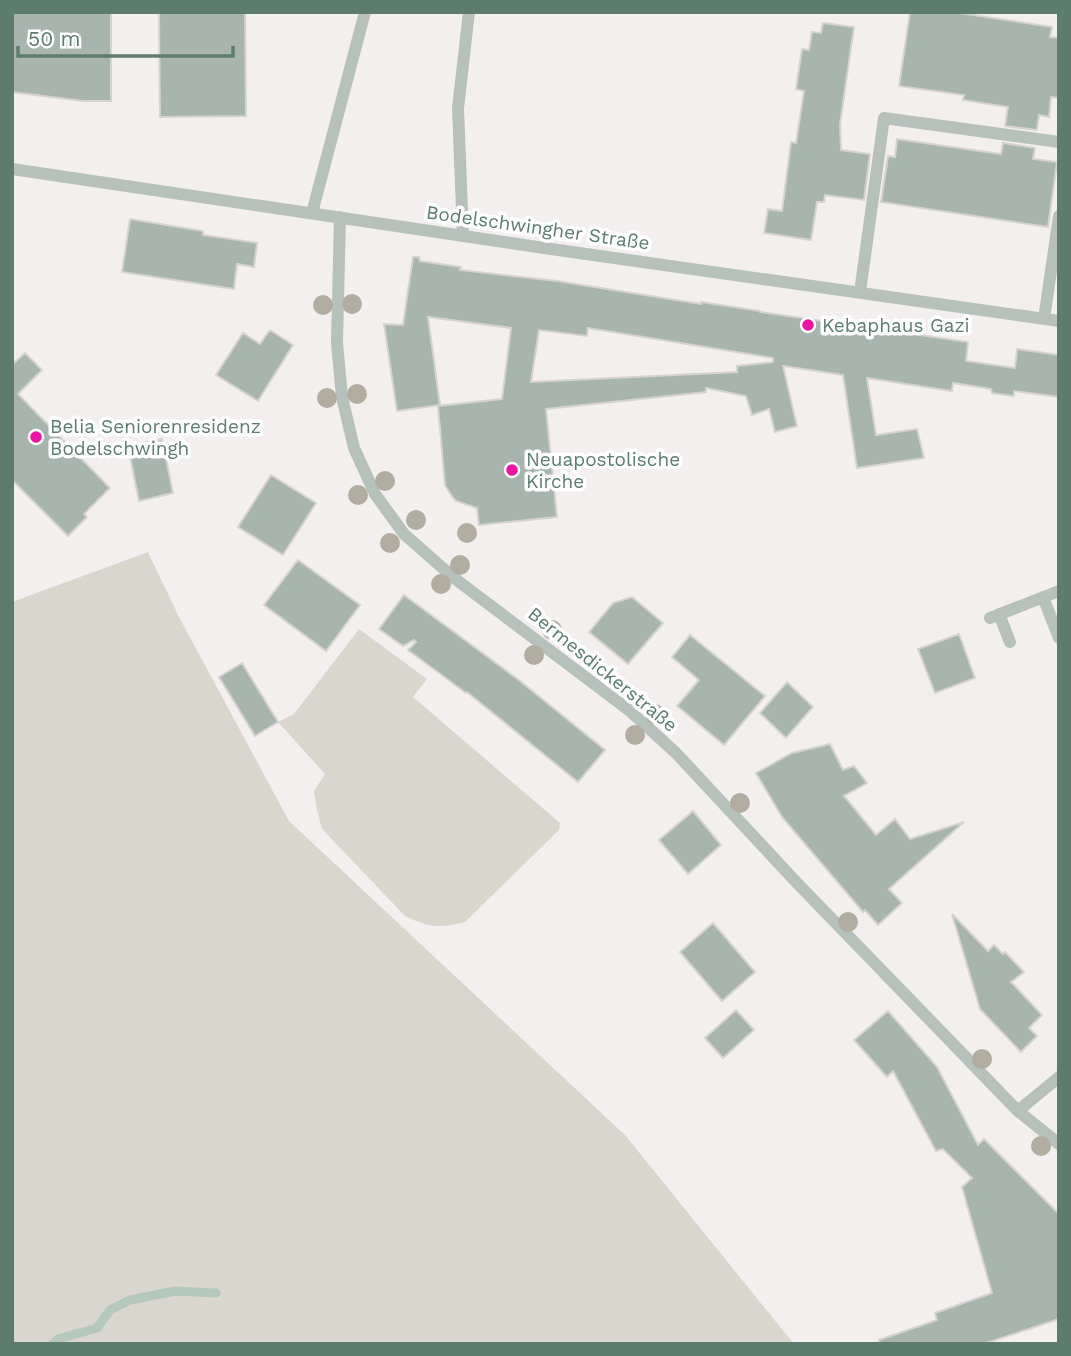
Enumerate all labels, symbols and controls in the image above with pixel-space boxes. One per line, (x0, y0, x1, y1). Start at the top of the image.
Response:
scale bar (18, 14, 233, 58)
text: 50 m (28, 26, 80, 51)
street label: Bodelschwingher Straße (425, 200, 651, 255)
place label: Kebaphaus Gazi (822, 314, 970, 337)
marker: Kebaphaus Gazi (800, 317, 816, 333)
place label: Belia Seniorenresidenz Bodelschwingh (50, 415, 261, 460)
marker: Belia Seniorenresidenz Bodelschwingh (28, 429, 44, 445)
place label: Neuapostolische Kirche (526, 448, 680, 493)
marker: Neuapostolische Kirche (504, 462, 520, 478)
street label: Bermesdickerstraße (523, 602, 682, 737)

